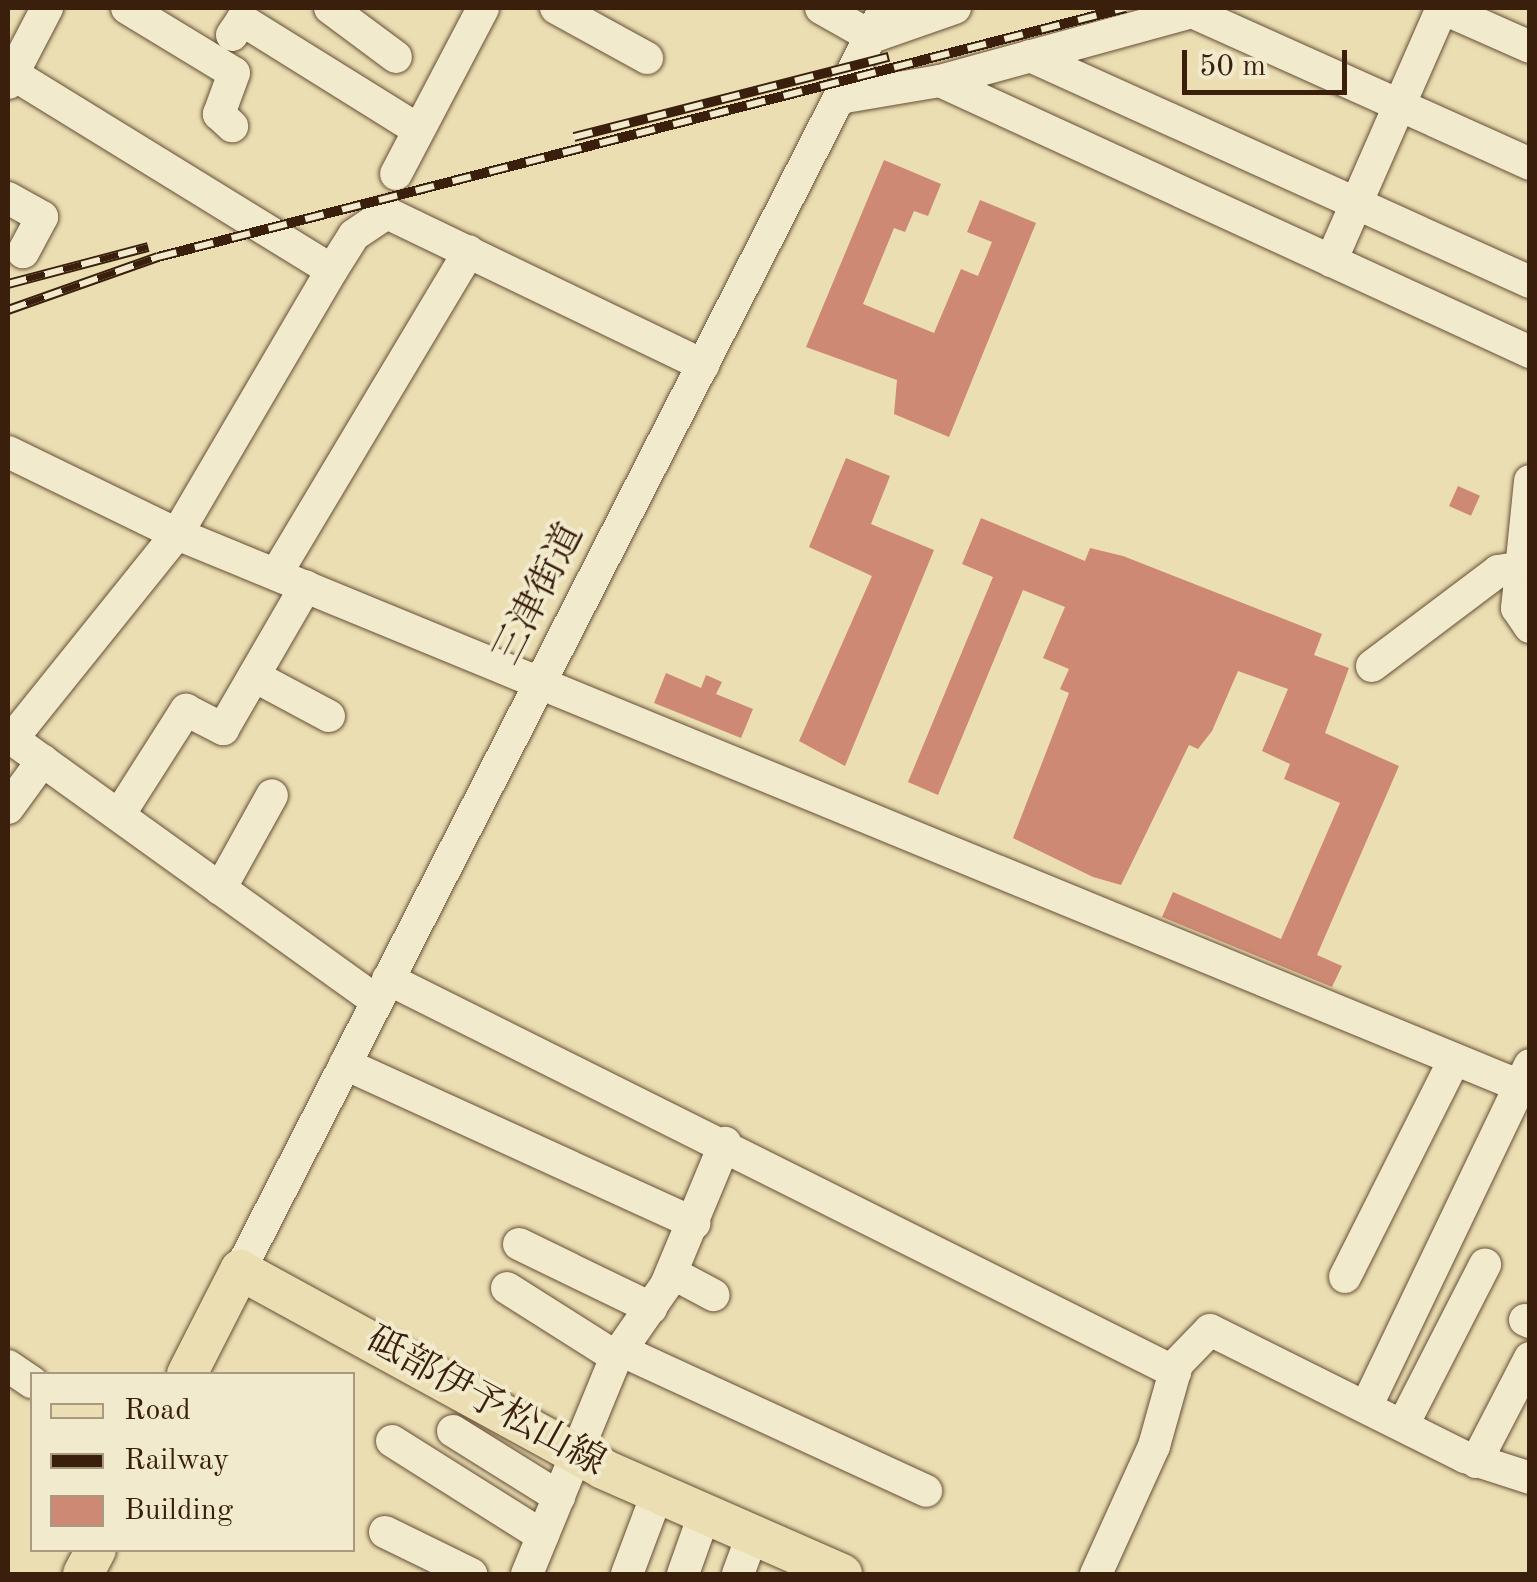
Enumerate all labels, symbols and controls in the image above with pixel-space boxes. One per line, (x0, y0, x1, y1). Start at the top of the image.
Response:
scale bar (1187, 30, 1352, 92)
text: 50 m (1199, 52, 1266, 82)
street label: 三津街道 (485, 517, 595, 673)
street label: 砥部伊予松山線 (358, 1319, 612, 1487)
legend (30, 1372, 355, 1552)
text: Road (124, 1396, 191, 1426)
text: Railway (124, 1446, 229, 1476)
text: Building (124, 1496, 233, 1526)

